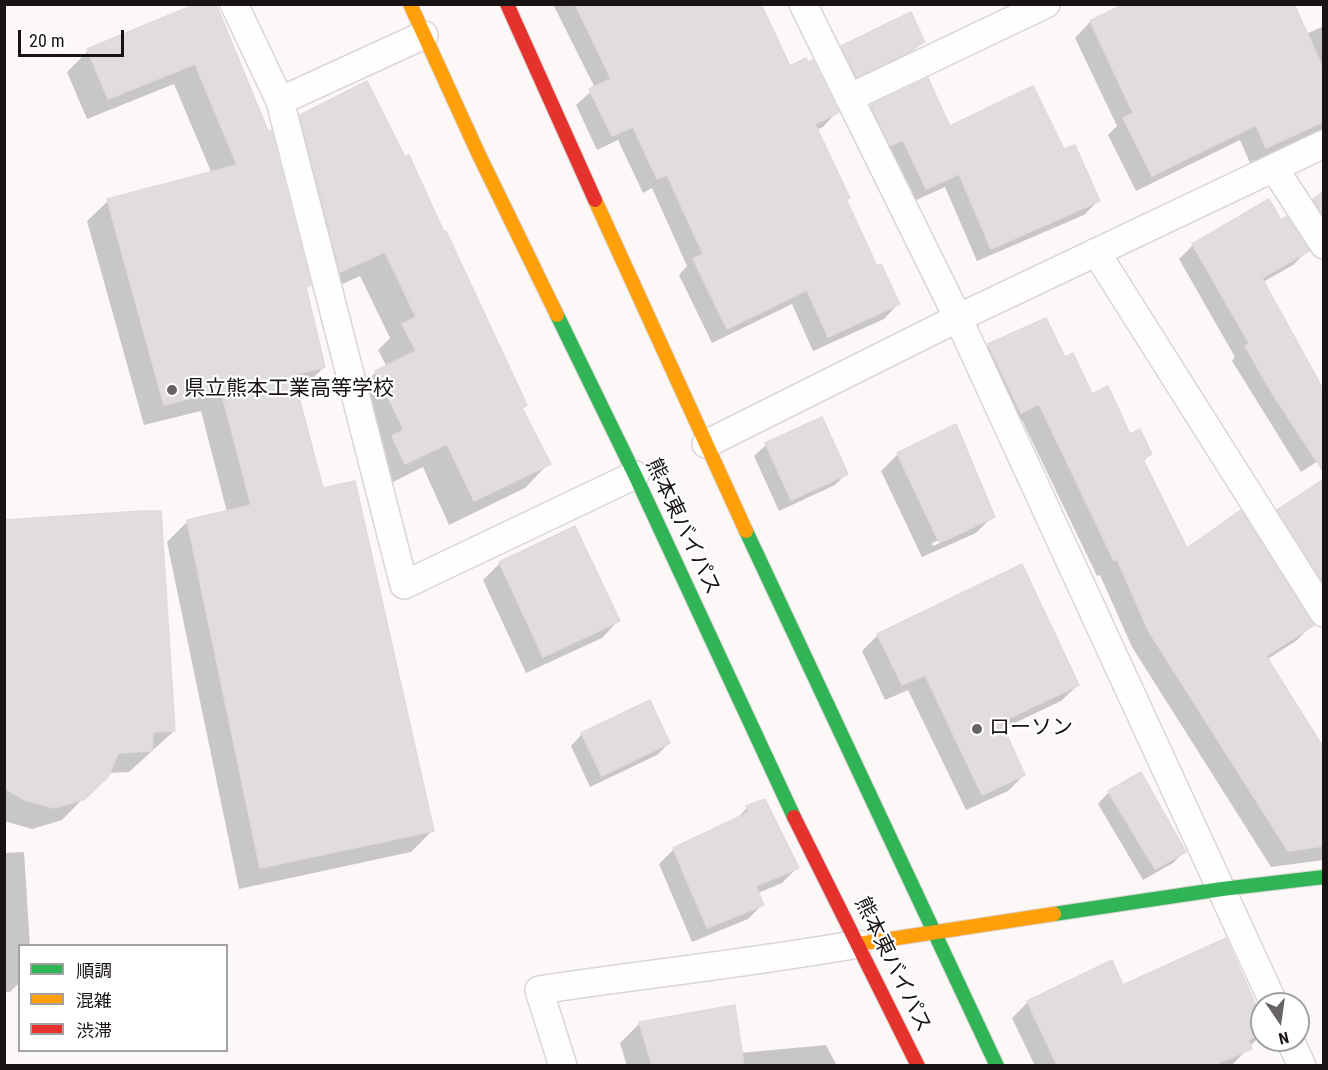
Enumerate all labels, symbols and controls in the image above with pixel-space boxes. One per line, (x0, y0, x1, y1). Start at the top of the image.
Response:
scale bar (21, 18, 128, 56)
text: 20 m (29, 30, 64, 51)
place label: 県立熊本工業高等学校 (184, 377, 394, 403)
marker: 県立熊本工業高等学校 (165, 383, 179, 397)
street label: 熊本東バイパス (640, 455, 724, 599)
place label: ローソン (989, 716, 1073, 742)
marker: ローソン (970, 722, 984, 736)
street label: 熊本東バイパス (848, 893, 936, 1037)
legend (18, 944, 228, 1052)
text: 順調 (76, 960, 112, 981)
text: 混雑 (76, 990, 112, 1011)
north arrow (1250, 992, 1310, 1052)
text: 渋滞 (76, 1020, 112, 1041)
text: N (1277, 1028, 1291, 1048)

